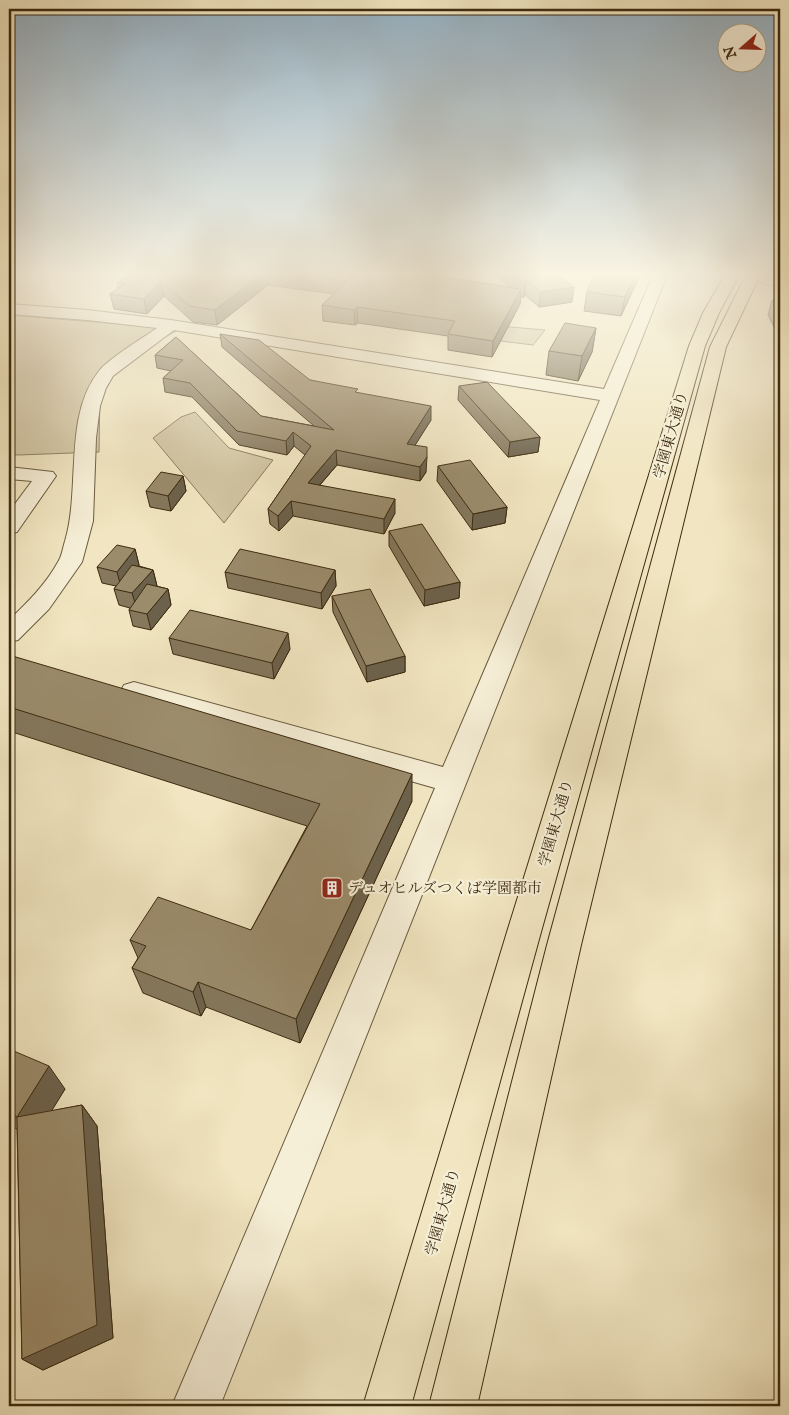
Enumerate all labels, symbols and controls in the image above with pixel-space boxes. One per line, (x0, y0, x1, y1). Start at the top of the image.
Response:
north arrow (716, 22, 766, 72)
text: N (720, 43, 742, 62)
street label: 学園東大通り (649, 389, 693, 481)
street label: 学園東大通り (534, 777, 578, 869)
building icon: デュオヒルズつくば学園都市 (320, 876, 344, 900)
place label: デュオヒルズつくば学園都市 (348, 879, 542, 898)
street label: 学園東大通り (421, 1166, 465, 1258)

